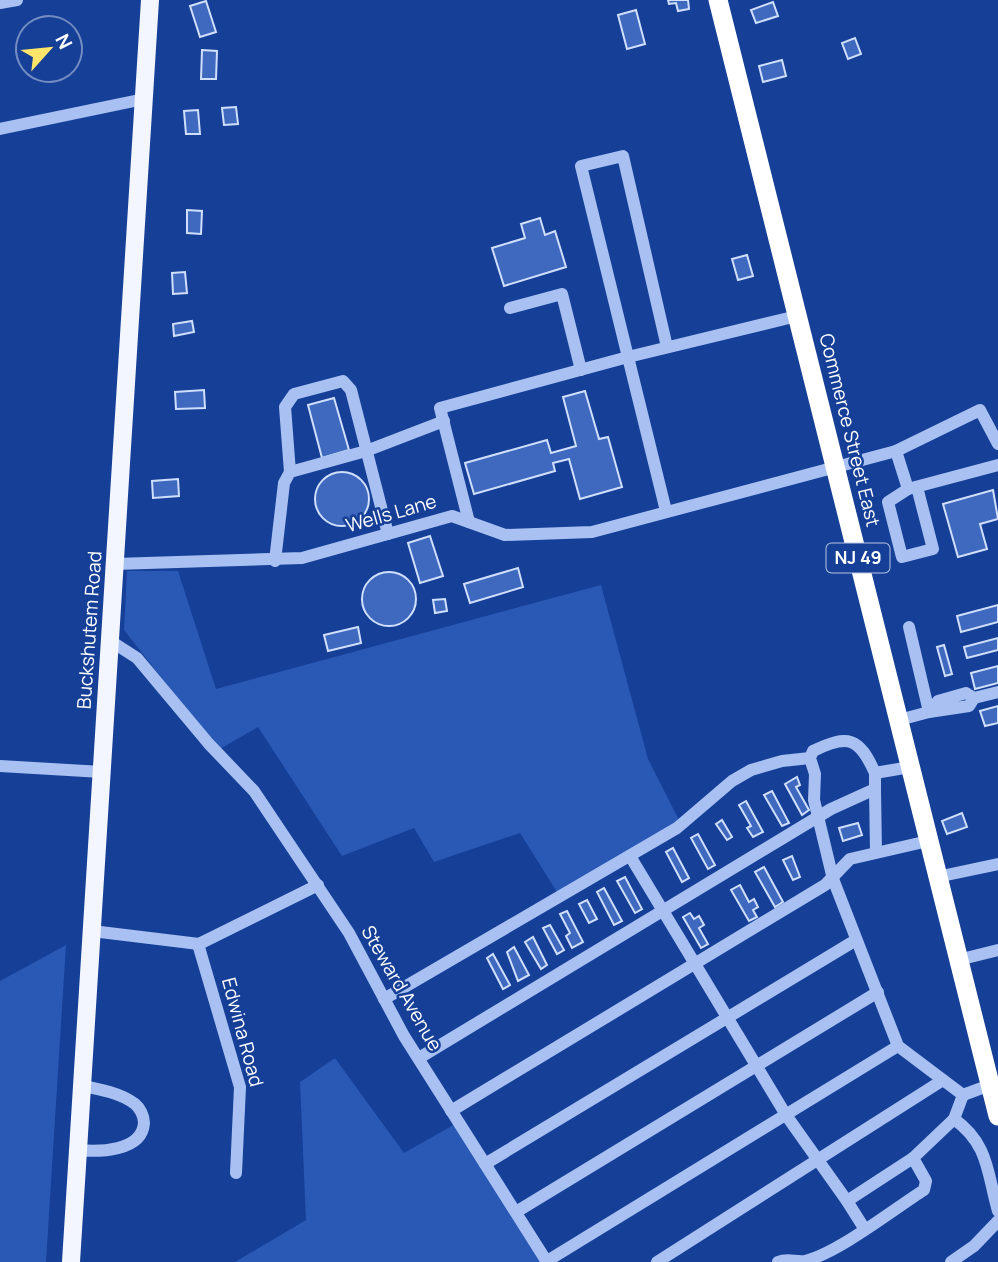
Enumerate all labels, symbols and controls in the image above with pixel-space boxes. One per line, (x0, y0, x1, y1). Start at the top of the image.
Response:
north arrow (14, 14, 84, 84)
text: N (49, 29, 79, 53)
street label: Commerce Street East (813, 331, 887, 529)
street label: Wells Lane (343, 488, 439, 538)
road number: NJ 49 (826, 544, 890, 572)
street label: Buckshutem Road (71, 550, 107, 710)
street label: Steward Avenue (355, 920, 449, 1056)
street label: Edwina Road (216, 975, 270, 1089)

